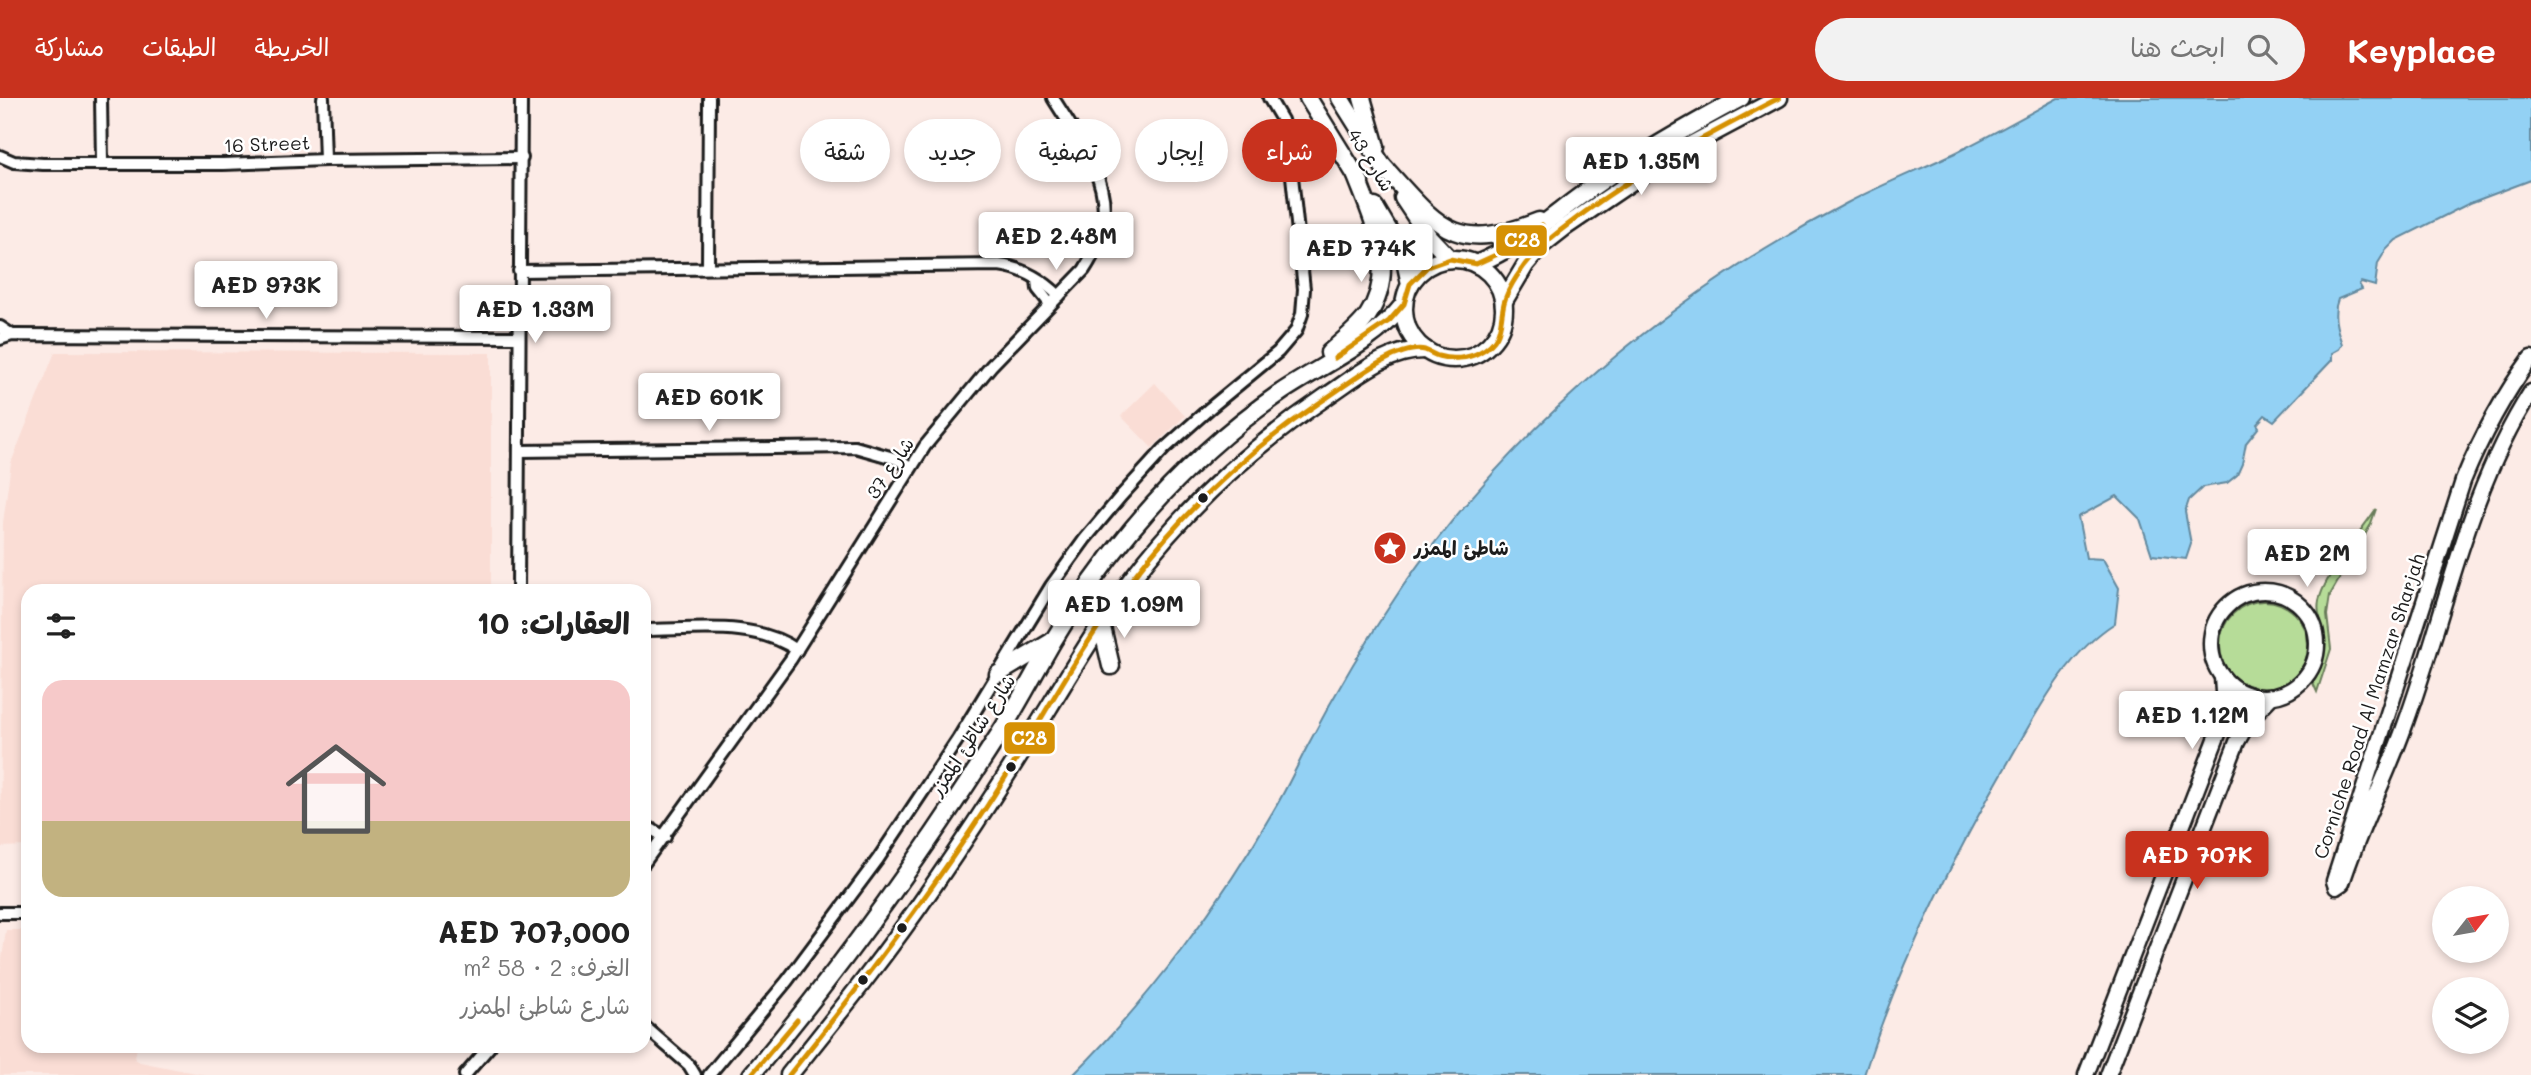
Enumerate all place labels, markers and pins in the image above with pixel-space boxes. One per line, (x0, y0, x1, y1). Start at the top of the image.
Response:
pin: AED 1.35M (1561, 138, 1721, 197)
pin: AED 2.48M (976, 212, 1136, 272)
pin: AED 774K (1289, 225, 1433, 284)
pin: AED 973K (194, 262, 338, 321)
pin: AED 1.33M (455, 286, 615, 345)
pin: AED 601K (637, 374, 781, 433)
unlabelled marker (1196, 491, 1210, 505)
place icon: شاطئ الممزر (1371, 529, 1409, 567)
pin: AED 2M (2250, 530, 2364, 589)
place label: شاطئ الممزر (1413, 535, 1509, 561)
pin: AED 1.09M (1044, 580, 1204, 640)
pin: AED 1.12M (2112, 692, 2272, 751)
unlabelled marker (1004, 760, 1018, 774)
pin: AED 707K (2125, 832, 2269, 891)
unlabelled marker (895, 921, 909, 935)
unlabelled marker (856, 973, 870, 987)

